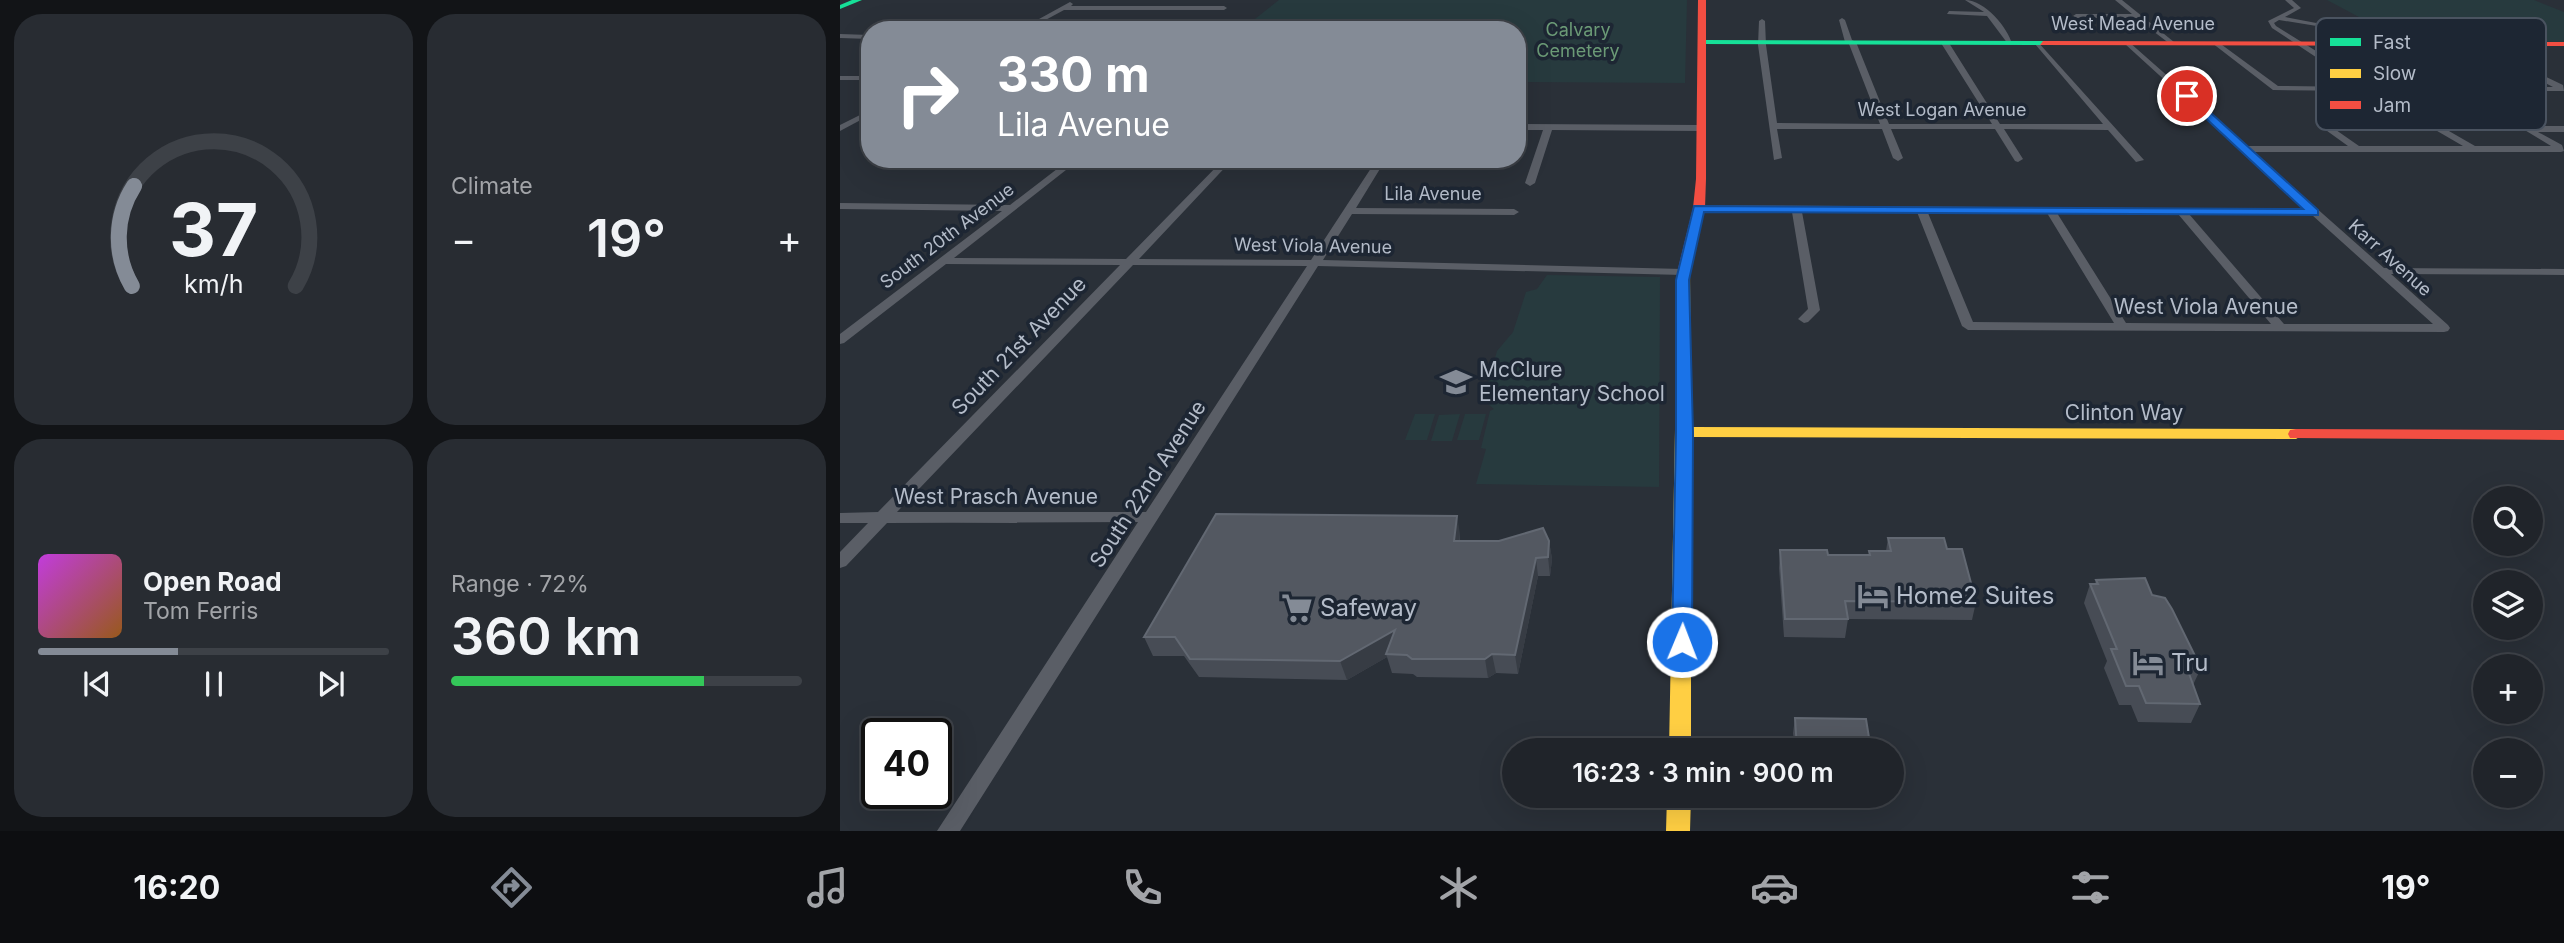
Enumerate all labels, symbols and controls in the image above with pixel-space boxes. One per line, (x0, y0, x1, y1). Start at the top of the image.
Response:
street label: West Mead Avenue (2051, 13, 2215, 34)
legend (2316, 18, 2546, 130)
park label: Calvary Cemetery (1536, 19, 1620, 61)
text: Fast (2373, 31, 2411, 54)
text: 330 m (997, 45, 1150, 104)
icon: right (882, 49, 973, 140)
text: Slow (2373, 62, 2416, 85)
pin (2157, 66, 2217, 126)
icon: arrive (2168, 77, 2206, 115)
text: Jam (2373, 94, 2411, 117)
street label: West Logan Avenue (1858, 99, 2026, 120)
text: Lila Avenue (997, 105, 1170, 144)
text: Climate (451, 172, 533, 200)
street label: South 20th Avenue (876, 178, 1018, 293)
street label: Lila Avenue (1384, 183, 1482, 204)
text: 37 (169, 185, 258, 274)
text: 19° (587, 207, 666, 270)
street label: Karr Avenue (2345, 215, 2436, 300)
text: − (451, 216, 476, 262)
text: + (777, 216, 802, 262)
street label: West Viola Avenue (1234, 234, 1392, 257)
text: km/h (184, 268, 243, 298)
street label: South 21st Avenue (946, 271, 1091, 420)
street label: West Viola Avenue (2114, 294, 2298, 319)
place label: McClure Elementary School (1479, 357, 1665, 406)
school or university icon: McClure Elementary School (1439, 365, 1473, 399)
street label: South 22nd Avenue (1084, 395, 1211, 572)
street label: Clinton Way (2065, 400, 2183, 425)
street label: West Prasch Avenue (894, 484, 1098, 509)
map controls (2473, 486, 2543, 808)
button: search (2473, 486, 2543, 556)
text: Open Road (143, 566, 282, 597)
text: Range · 72% (451, 570, 589, 598)
button: layers (2473, 570, 2543, 640)
hotel icon: Home2 Suites (1856, 579, 1890, 613)
place label: Home2 Suites (1896, 581, 2054, 610)
supermarket icon: Safeway (1280, 591, 1314, 625)
place label: Safeway (1320, 593, 1417, 622)
text: Tom Ferris (143, 597, 258, 625)
text: 360 km (451, 605, 641, 668)
position arrow (1645, 605, 1719, 679)
hotel icon: Tru (2131, 646, 2165, 680)
place label: Tru (2171, 648, 2208, 677)
button: + (2473, 654, 2543, 724)
icon: previous (78, 665, 116, 703)
icon: pause (195, 665, 233, 703)
icon: next (312, 665, 350, 703)
speed limit sign: 40 (861, 718, 952, 809)
button: − (2473, 738, 2543, 808)
text: 16:23 · 3 min · 900 m (1572, 757, 1834, 788)
icon: directions (487, 863, 536, 912)
icon: music (803, 863, 852, 912)
icon: phone (1118, 863, 1167, 912)
icon: climate (1434, 863, 1483, 912)
icon: car (1750, 863, 1799, 912)
icon: filters (2066, 863, 2115, 912)
text: 16:20 (133, 868, 220, 907)
text: 19° (2381, 868, 2431, 907)

